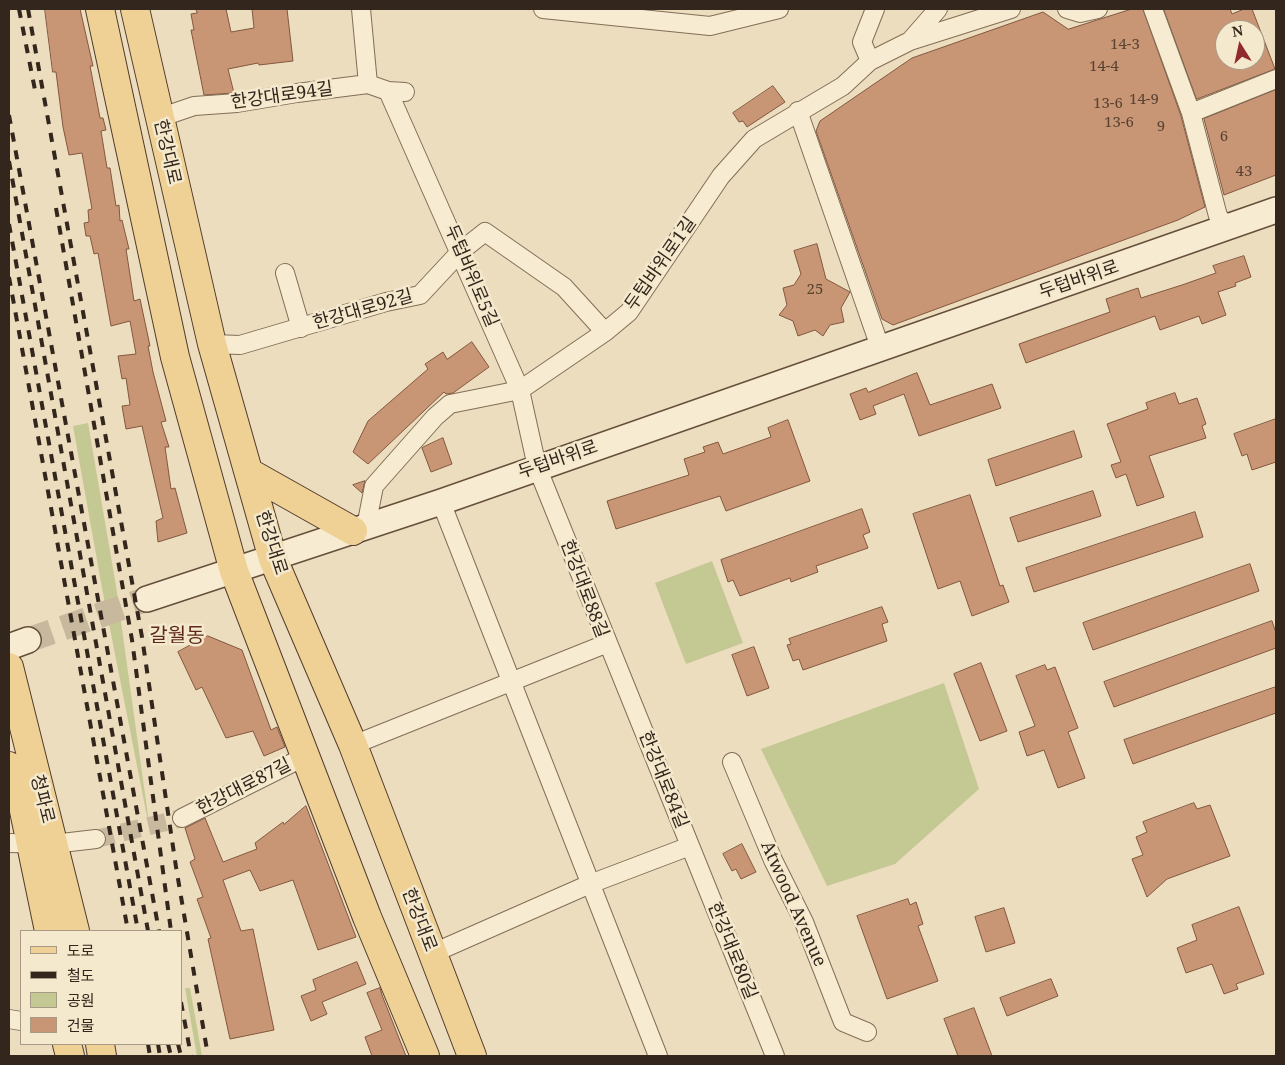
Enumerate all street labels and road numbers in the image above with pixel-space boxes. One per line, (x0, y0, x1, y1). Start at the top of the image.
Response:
street label: 한강대로94길 (230, 78, 334, 114)
street label: 한강대로 (149, 117, 185, 187)
street label: 두텁바위로1길 (621, 213, 701, 315)
street label: 두텁바위로5길 (440, 221, 502, 331)
street label: 두텁바위로 (1036, 256, 1122, 304)
street label: 한강대로92길 (311, 285, 415, 335)
street label: 두텁바위로 (515, 436, 601, 484)
street label: 한강대로 (250, 508, 292, 578)
street label: 한강대로88길 (555, 537, 613, 641)
street label: 한강대로84길 (634, 728, 692, 832)
street label: 한강대로87길 (193, 754, 295, 820)
street label: 청파로 (26, 772, 58, 826)
street label: Atwood Avenue (756, 838, 830, 970)
street label: 한강대로 (397, 885, 441, 955)
street label: 한강대로80길 (703, 899, 761, 1003)

